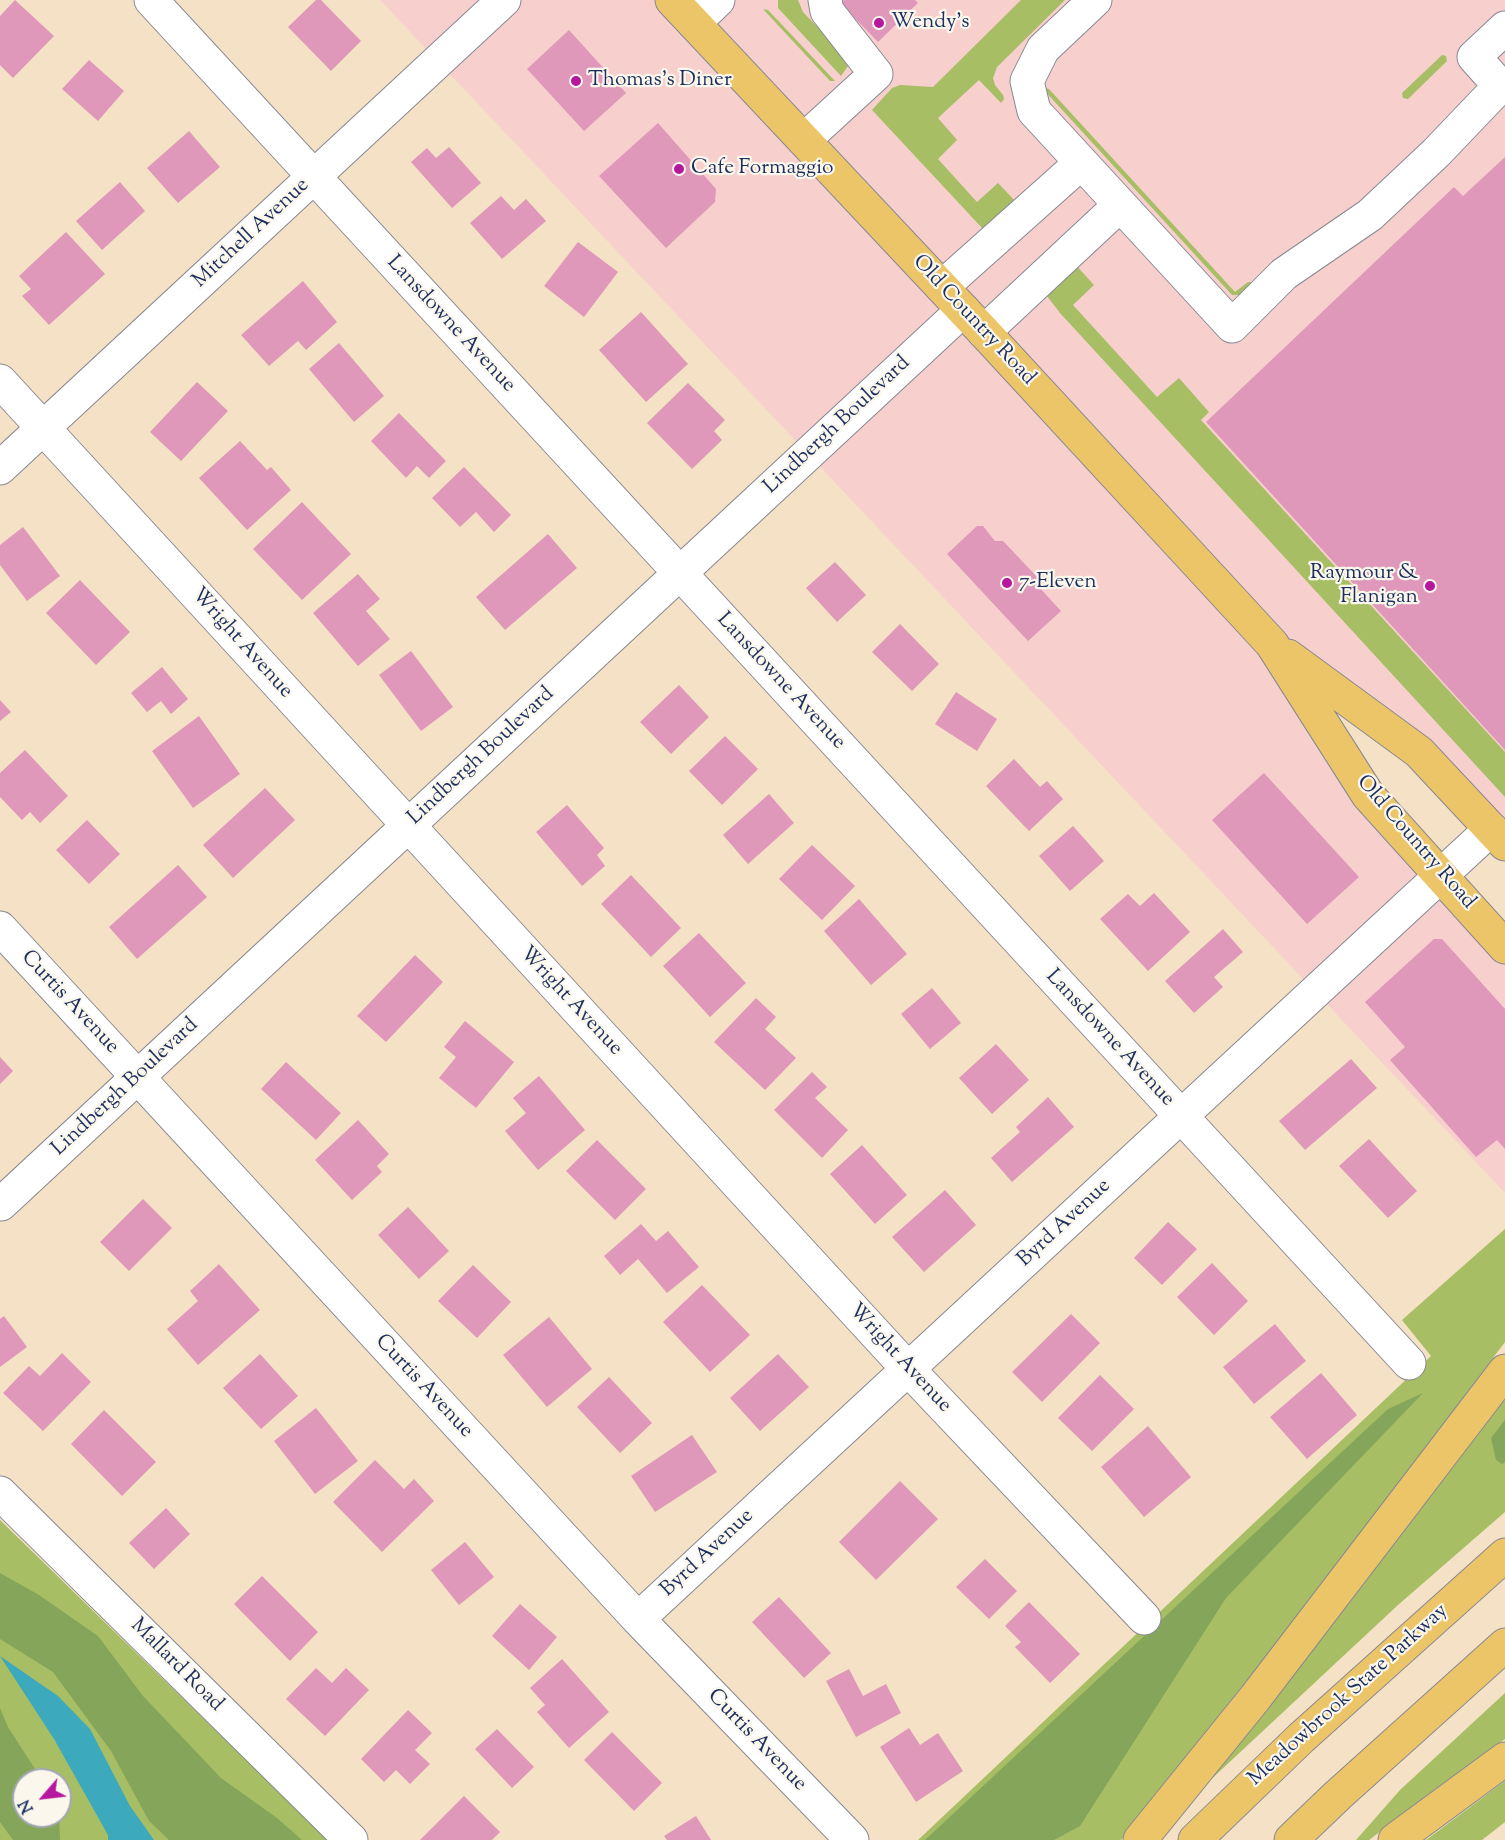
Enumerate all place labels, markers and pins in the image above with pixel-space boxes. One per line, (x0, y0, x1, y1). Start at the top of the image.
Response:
place label: Wendy's (891, 10, 970, 36)
marker: Wendy's (872, 16, 886, 30)
place label: Thomas's Diner (588, 68, 732, 94)
marker: Thomas's Diner (569, 74, 583, 88)
place label: Cafe Formaggio (691, 156, 834, 182)
marker: Cafe Formaggio (672, 162, 686, 176)
place label: Raymour & Flanigan (1310, 561, 1418, 611)
place label: 7-Eleven (1019, 570, 1097, 596)
marker: 7-Eleven (1000, 576, 1014, 590)
marker: Raymour & Flanigan (1423, 579, 1437, 593)

